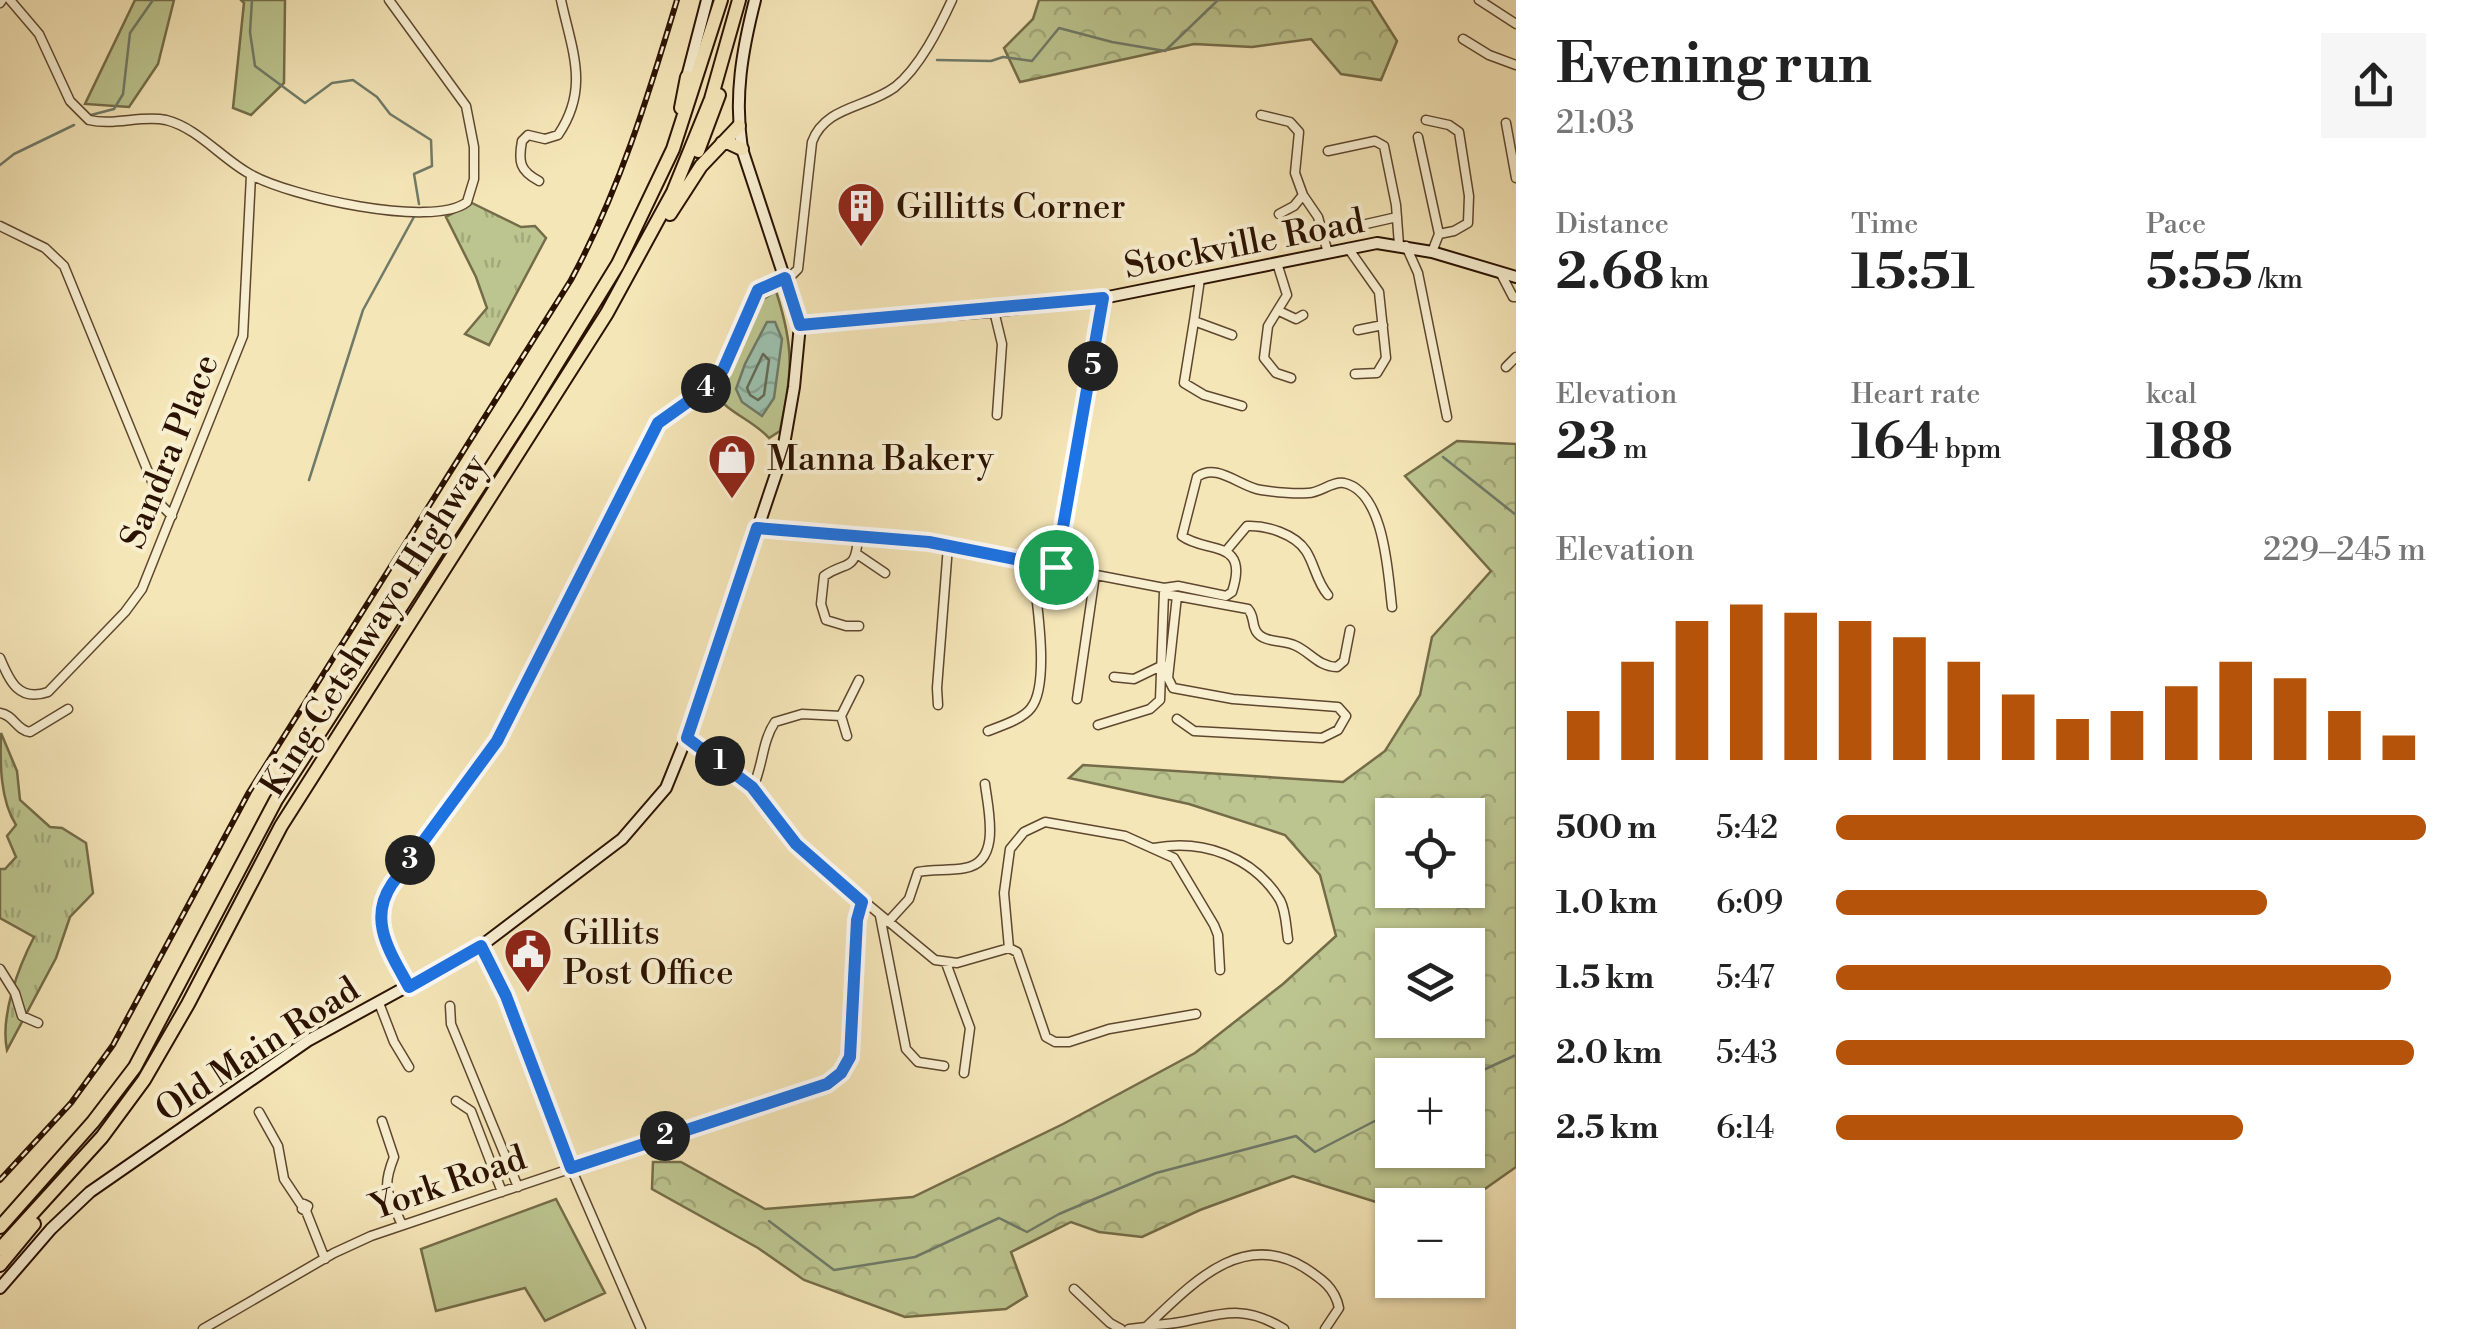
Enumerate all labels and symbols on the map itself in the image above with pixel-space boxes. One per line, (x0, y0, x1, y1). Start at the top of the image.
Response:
building icon: Gillitts Corner (835, 180, 887, 248)
place label: Gillitts Corner (896, 186, 1126, 229)
street label: Stockville Road (1121, 200, 1368, 289)
pin: 5 (1068, 341, 1118, 391)
street label: Sandra Place (112, 348, 229, 555)
pin: 4 (681, 363, 731, 413)
shop icon: Manna Bakery (706, 432, 758, 500)
place label: Manna Bakery (767, 438, 995, 481)
street label: King Cetshwayo Highway (251, 446, 498, 805)
pin (1014, 525, 1099, 610)
pin: 1 (695, 736, 745, 786)
pin: 3 (385, 835, 435, 885)
place label: Gillits Post Office (563, 912, 734, 995)
public building icon: Gillits Post Office (502, 926, 554, 994)
street label: Old Main Road (148, 968, 368, 1132)
pin: 2 (640, 1111, 690, 1161)
street label: York Road (363, 1137, 532, 1231)

